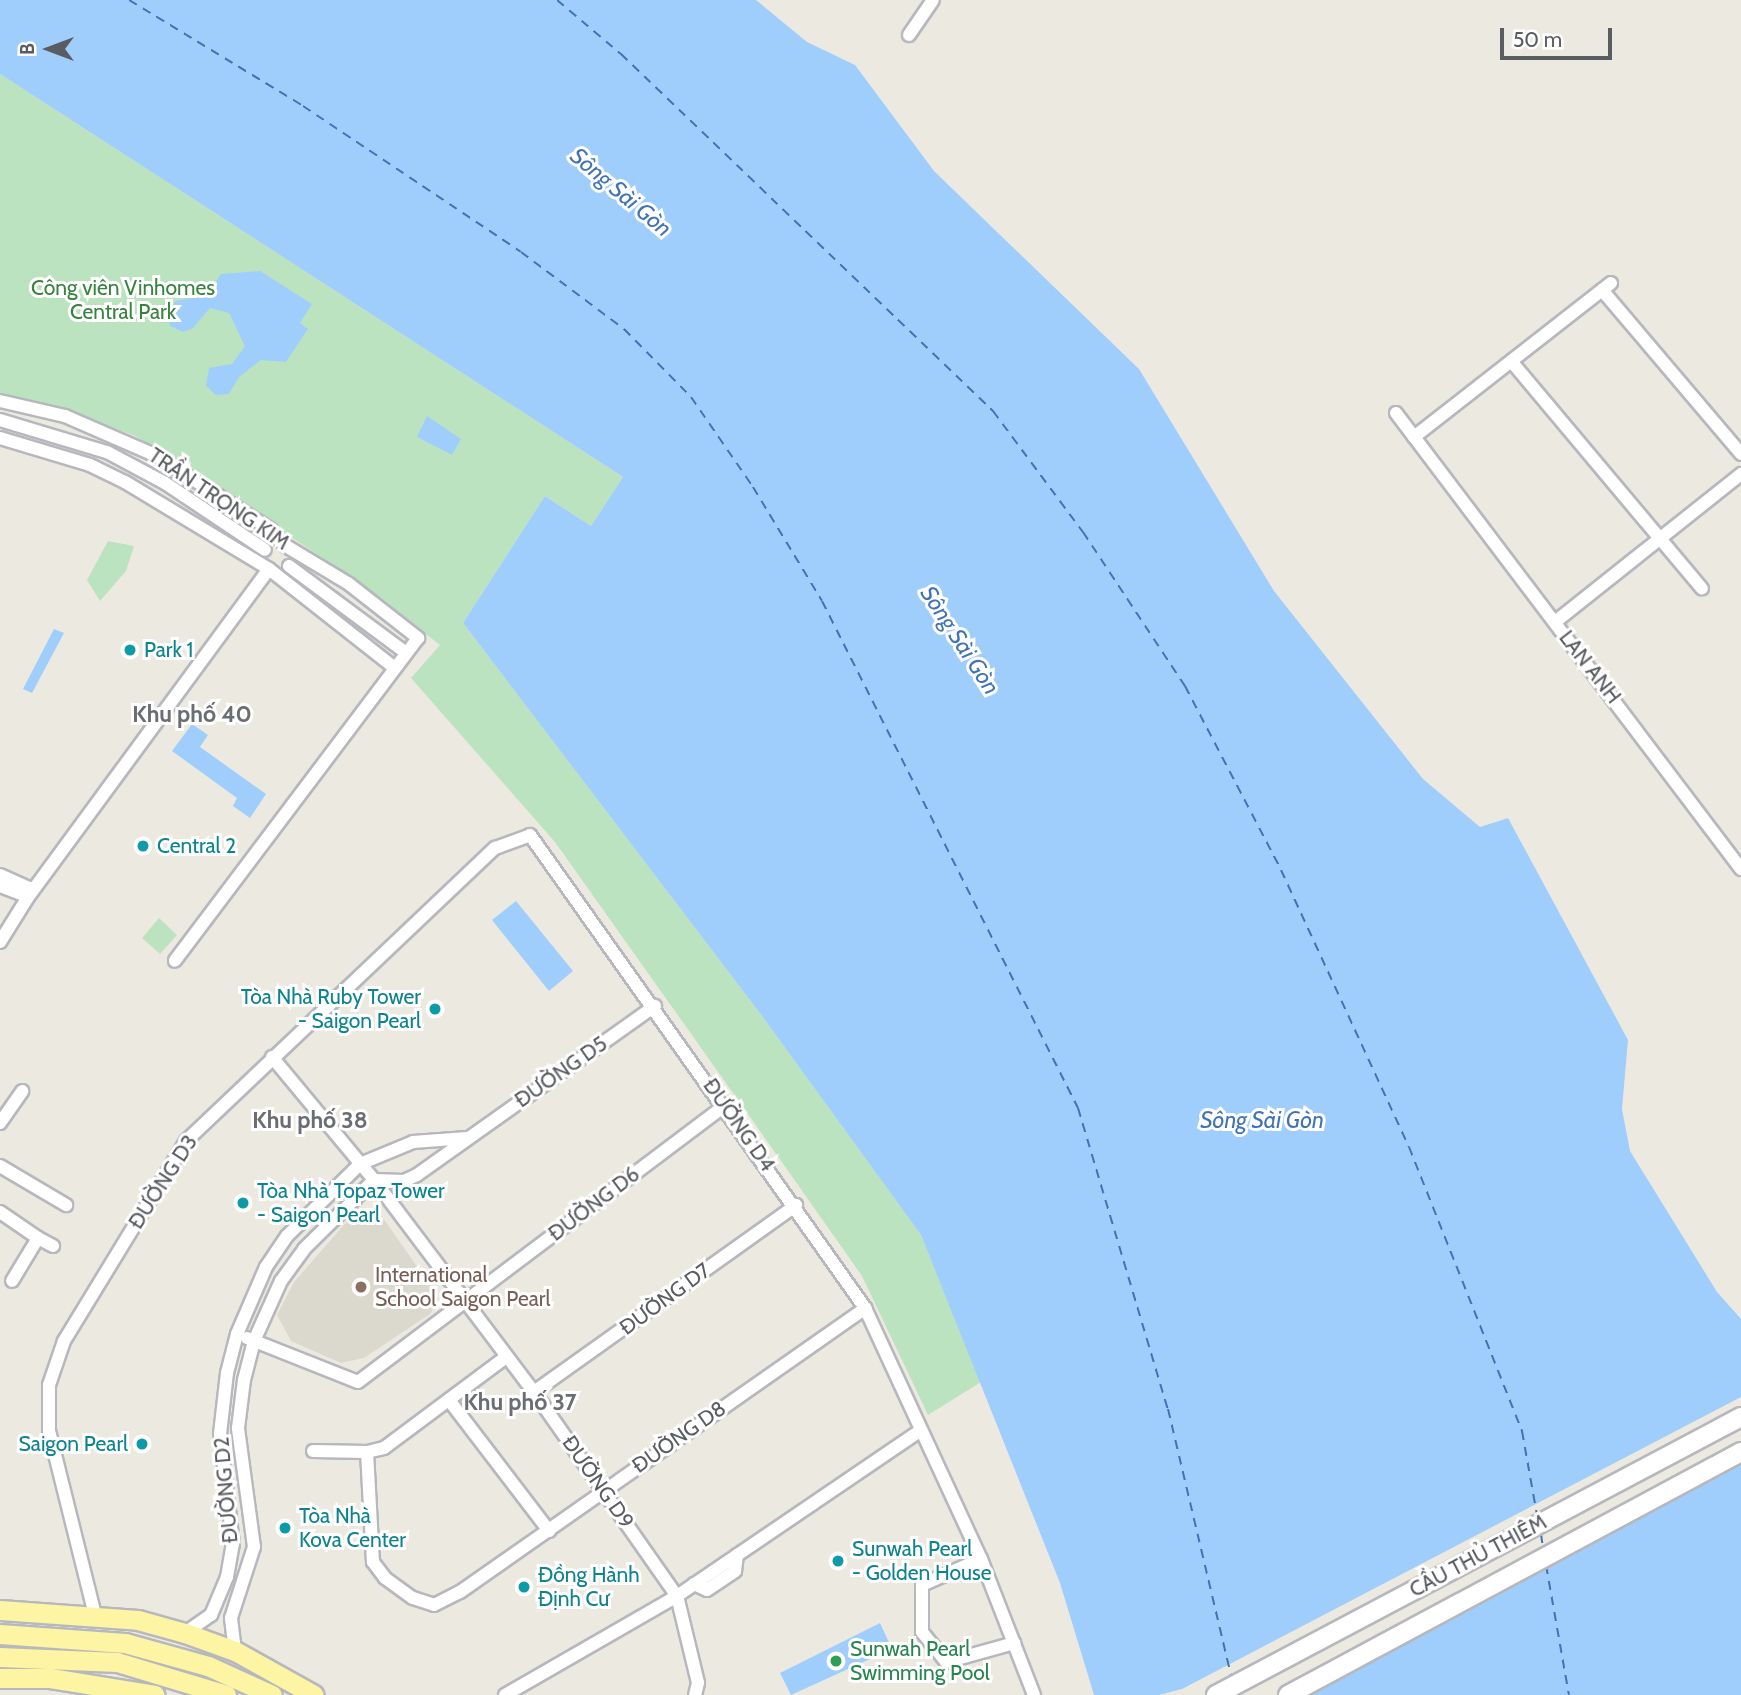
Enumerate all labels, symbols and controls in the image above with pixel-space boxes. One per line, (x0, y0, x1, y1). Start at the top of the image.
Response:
north arrow (14, 14, 84, 84)
scale bar (1503, 14, 1615, 58)
text: 50 m (1513, 27, 1562, 52)
text: B (16, 43, 39, 55)
water label: Sông Sài Gòn (565, 142, 677, 242)
park label: Công viên Vinhomes Central Park (31, 275, 215, 325)
street label: TRẦN TRỌNG KIM (144, 443, 294, 555)
water label: Sông Sài Gòn (915, 581, 1005, 699)
street label: LAN ANH (1554, 626, 1626, 708)
place label: Park 1 (144, 637, 193, 663)
marker: Park 1 (122, 642, 138, 658)
district label: Khu phố 40 (132, 700, 252, 728)
place label: Central 2 (157, 833, 236, 859)
marker: Central 2 (135, 838, 151, 854)
place label: Tòa Nhà Ruby Tower - Saigon Pearl (241, 984, 421, 1034)
marker: Tòa Nhà Ruby Tower - Saigon Pearl (427, 1001, 443, 1017)
street label: ĐƯỜNG D5 (510, 1031, 612, 1113)
street label: ĐƯỜNG D4 (698, 1074, 780, 1176)
district label: Khu phố 38 (252, 1106, 368, 1134)
water label: Sông Sài Gòn (1200, 1106, 1324, 1134)
street label: ĐƯỜNG D3 (123, 1130, 203, 1234)
street label: ĐƯỜNG D6 (543, 1162, 645, 1246)
place label: Tòa Nhà Topaz Tower - Saigon Pearl (257, 1178, 445, 1228)
marker: Tòa Nhà Topaz Tower - Saigon Pearl (235, 1195, 251, 1211)
street label: ĐƯỜNG D7 (615, 1258, 715, 1340)
place label: International School Saigon Pearl (375, 1262, 550, 1312)
marker: International School Saigon Pearl (353, 1279, 369, 1295)
district label: Khu phố 37 (463, 1388, 577, 1416)
street label: ĐƯỜNG D8 (627, 1396, 731, 1478)
place label: Saigon Pearl (19, 1431, 128, 1457)
street label: ĐƯỜNG D9 (557, 1431, 639, 1533)
marker: Saigon Pearl (134, 1436, 150, 1452)
street label: ĐƯỜNG D2 (209, 1436, 243, 1544)
place label: Tòa Nhà Kova Center (299, 1503, 406, 1553)
street label: CẦU THỦ THIÊM (1405, 1509, 1551, 1603)
marker: Tòa Nhà Kova Center (277, 1520, 293, 1536)
place label: Sunwah Pearl - Golden House (852, 1536, 991, 1586)
marker: Sunwah Pearl - Golden House (830, 1553, 846, 1569)
place label: Đồng Hành Định Cư (538, 1562, 640, 1612)
marker: Đồng Hành Định Cư (516, 1579, 532, 1595)
place label: Sunwah Pearl Swimming Pool (850, 1636, 990, 1686)
marker: Sunwah Pearl Swimming Pool (828, 1653, 844, 1669)

